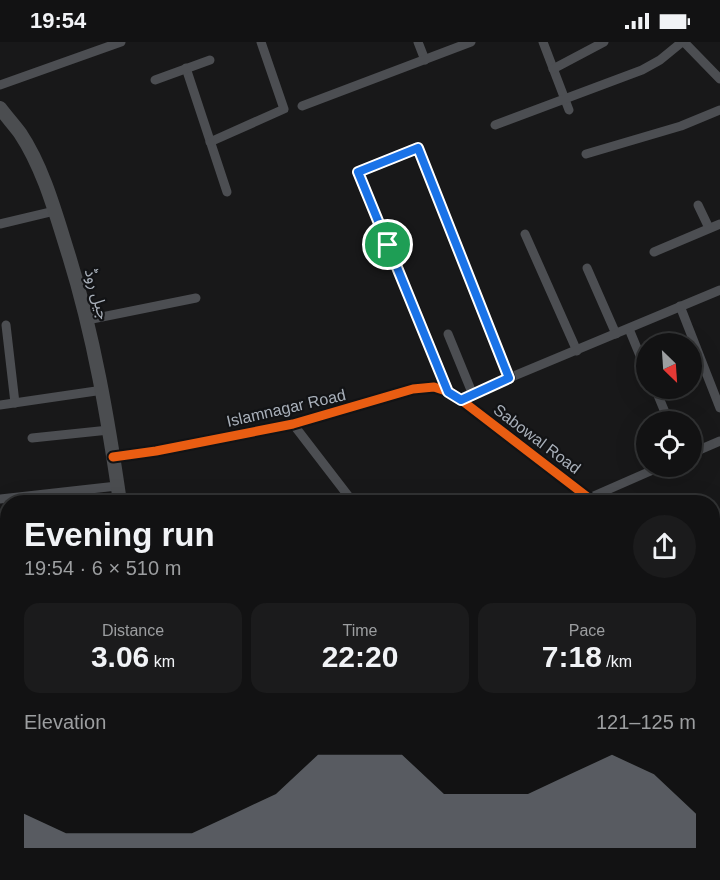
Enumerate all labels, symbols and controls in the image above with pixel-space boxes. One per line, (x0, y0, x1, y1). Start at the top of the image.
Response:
text: 19:54 (30, 8, 86, 33)
pin (362, 219, 413, 270)
icon: arrive (371, 228, 404, 261)
street label: جیل روڈ (81, 266, 113, 322)
north arrow (636, 333, 702, 399)
map controls (636, 333, 702, 477)
street label: Islamnagar Road (225, 386, 347, 430)
street label: Sabowal Road (490, 401, 584, 477)
button: locate (636, 411, 702, 477)
button: share (633, 515, 696, 578)
text: Evening run (24, 516, 215, 553)
text: 19:54 · 6 × 510 m (24, 557, 181, 579)
text: Distance (102, 622, 164, 639)
text: Time (343, 622, 377, 639)
text: Pace (569, 622, 605, 639)
text: 3.06 (91, 640, 149, 673)
text: 22:20 (322, 640, 398, 673)
text: 7:18 (542, 640, 602, 673)
text: km (149, 653, 175, 670)
text: /km (602, 653, 632, 670)
text: Elevation (24, 711, 106, 733)
text: 121–125 m (596, 711, 696, 733)

